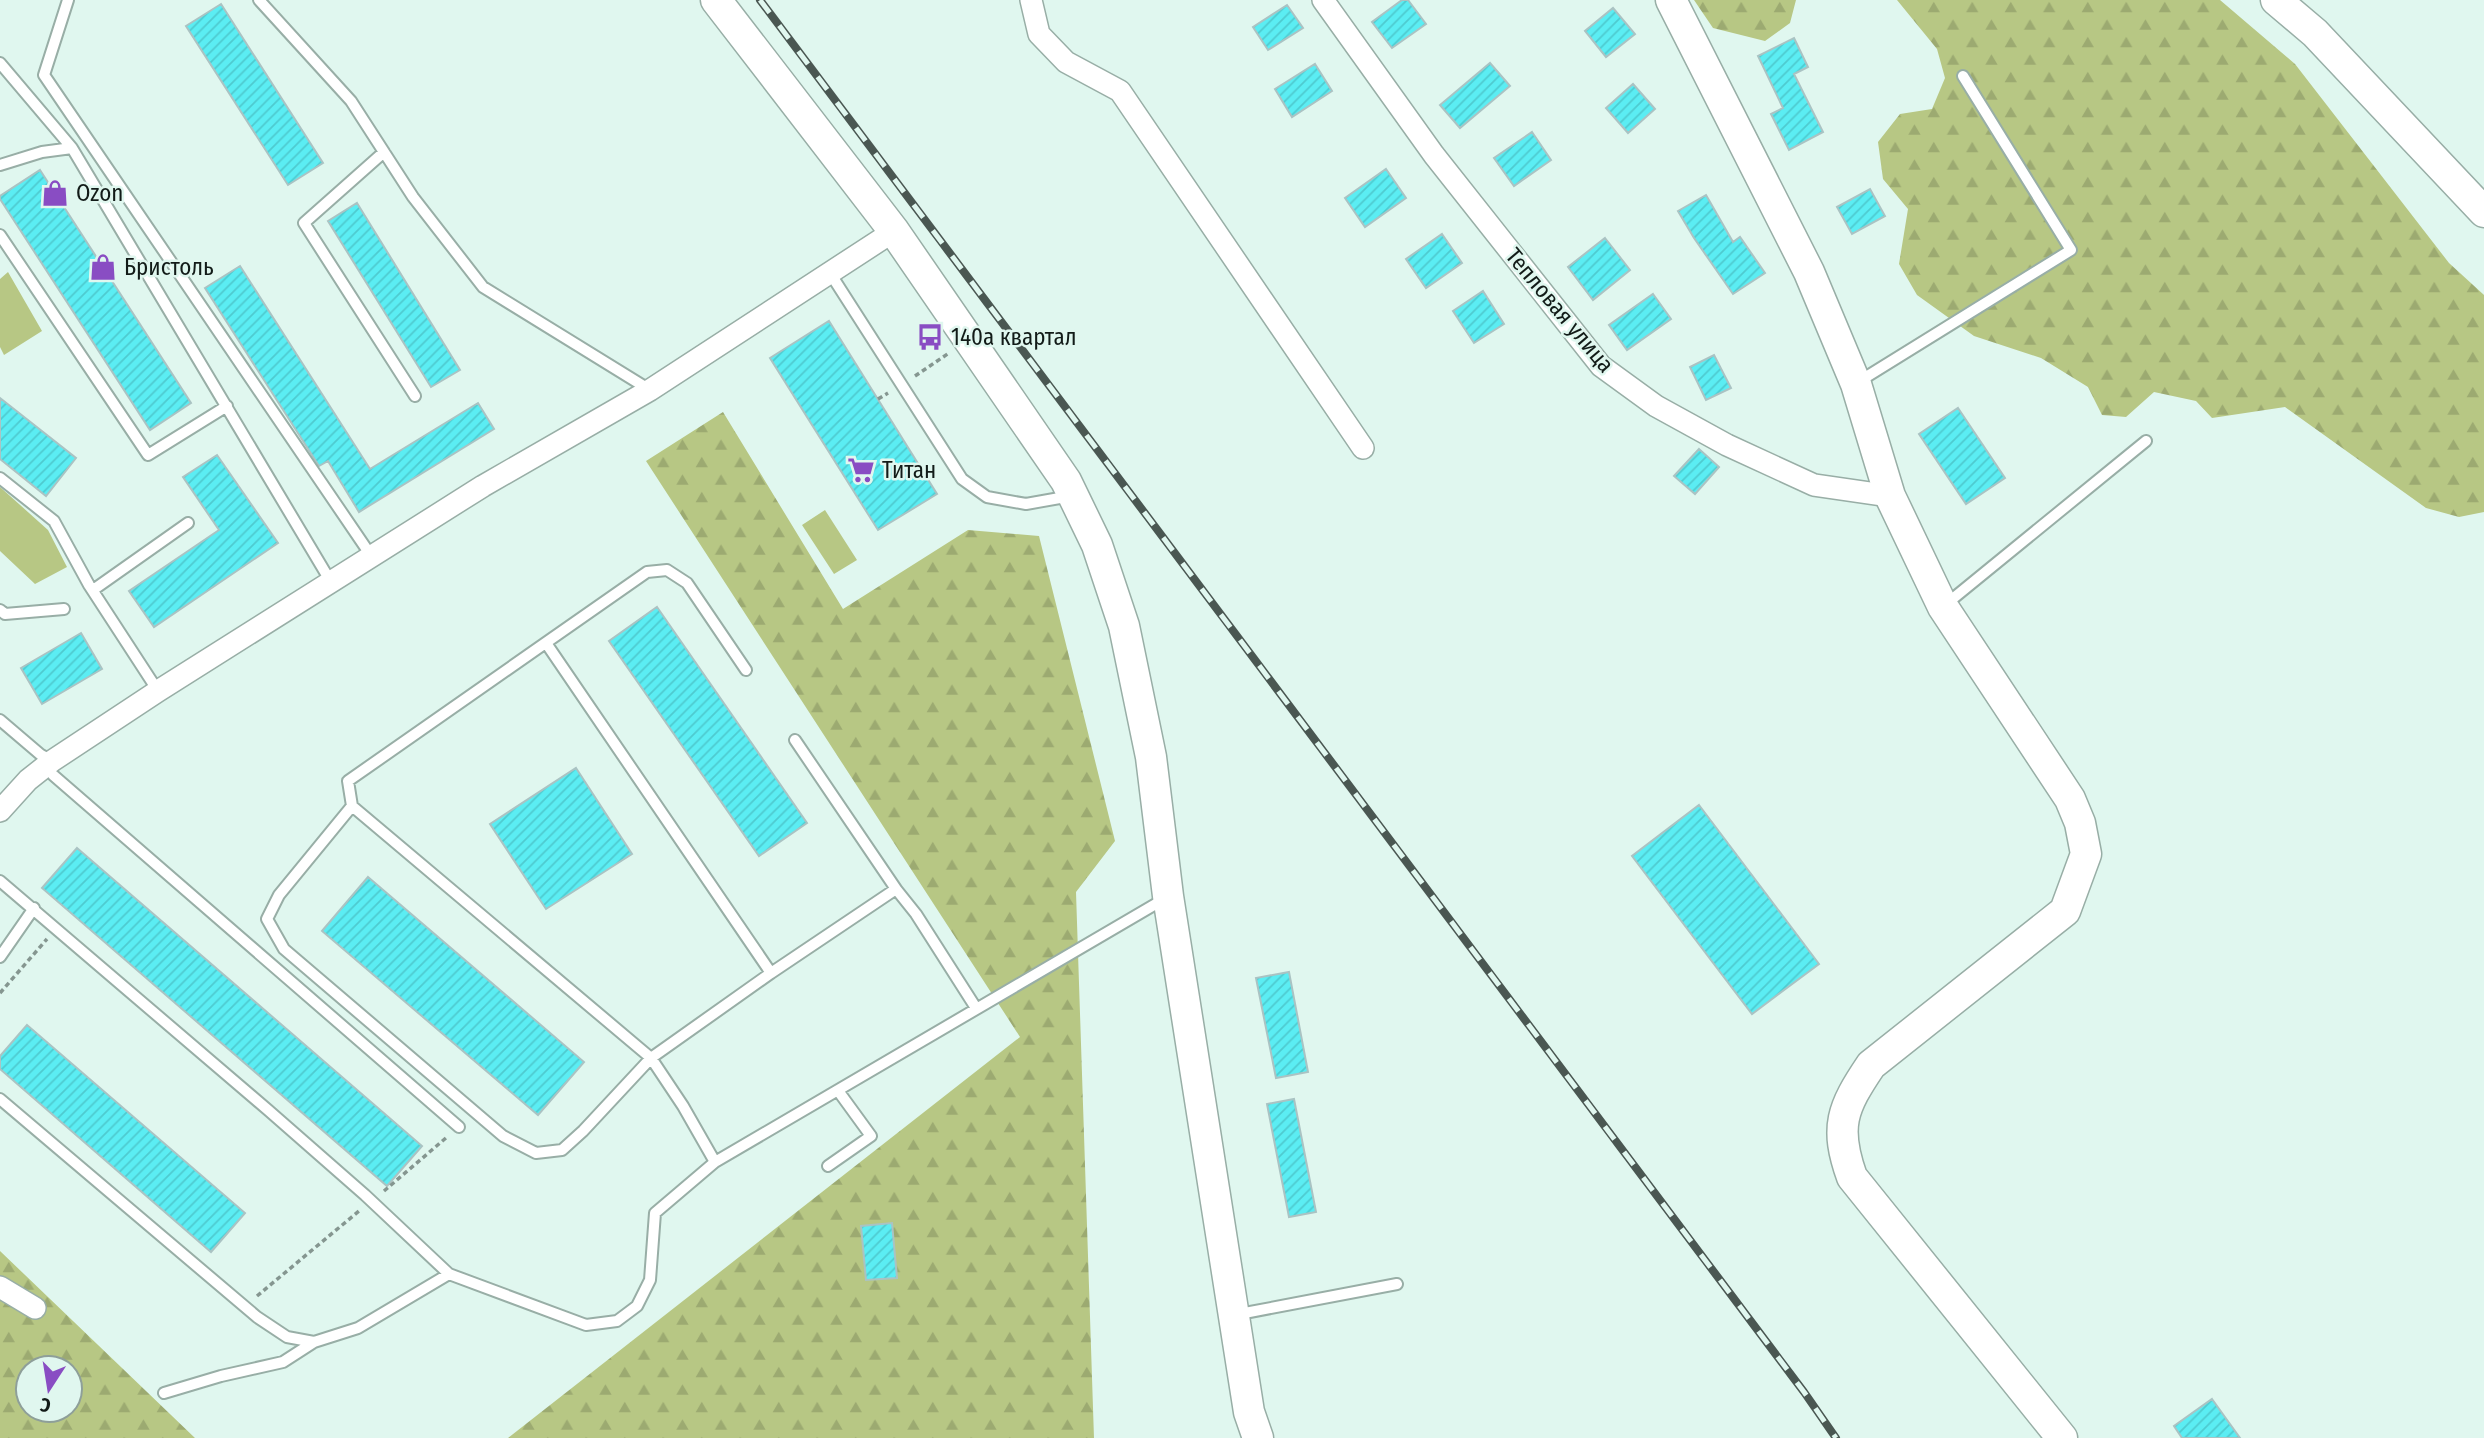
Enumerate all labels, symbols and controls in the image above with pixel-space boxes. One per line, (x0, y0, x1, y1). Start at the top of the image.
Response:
shop icon: Ozon (40, 178, 70, 208)
place label: Ozon (76, 179, 123, 207)
street label: Тепловая улица (1500, 242, 1620, 378)
shop icon: Бристоль (88, 252, 118, 282)
place label: Бристоль (124, 253, 214, 281)
bus stop icon: 140а квартал (915, 322, 945, 352)
place label: 140а квартал (951, 323, 1077, 351)
supermarket icon: Титан (846, 455, 876, 485)
place label: Титан (882, 456, 936, 484)
north arrow (14, 1354, 84, 1424)
text: С (38, 1393, 53, 1417)

